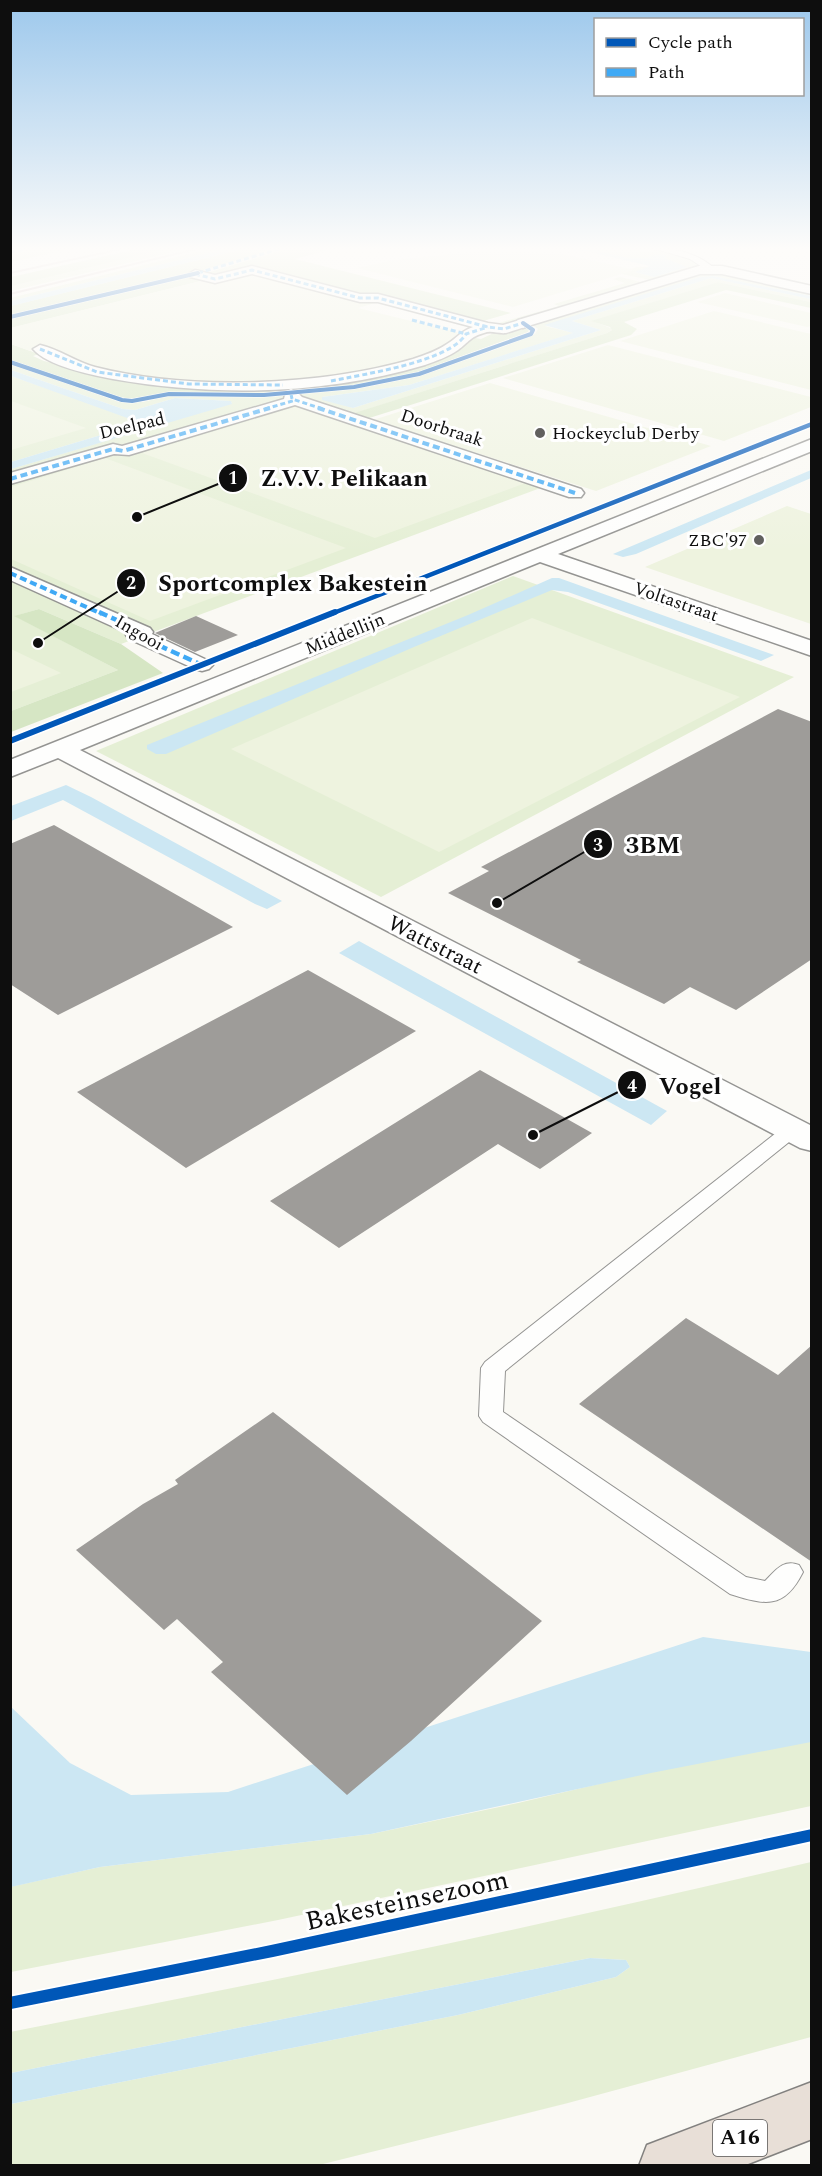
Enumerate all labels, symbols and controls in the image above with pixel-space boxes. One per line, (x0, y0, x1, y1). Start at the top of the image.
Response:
legend (594, 18, 804, 96)
text: Cycle path (648, 29, 733, 56)
text: Path (648, 59, 685, 86)
street label: Doorbraak (397, 402, 487, 454)
street label: Doelpad (96, 405, 168, 447)
place label: Hockeyclub Derby (552, 420, 701, 447)
marker: Hockeyclub Derby (533, 426, 547, 440)
callout: Z.V.V. Pelikaan (218, 457, 440, 499)
text: Z.V.V. Pelikaan (260, 461, 428, 497)
text: 1 (228, 465, 238, 492)
place label: ZBC'97 (688, 527, 747, 554)
marker: ZBC'97 (752, 533, 766, 547)
callout: Sportcomplex Bakestein (116, 562, 440, 604)
text: Sportcomplex Bakestein (158, 566, 428, 602)
text: 2 (126, 570, 136, 597)
street label: Voltastraat (630, 575, 722, 629)
street label: Middellijn (301, 606, 389, 662)
street label: Ingooi (110, 608, 168, 658)
callout: 3BM (583, 823, 692, 865)
text: 3BM (626, 828, 680, 864)
text: 3 (593, 832, 603, 859)
street label: Wattstraat (382, 907, 489, 983)
callout: Vogel (617, 1064, 734, 1106)
text: Vogel (659, 1069, 721, 1105)
text: 4 (627, 1073, 637, 1100)
street label: Bakesteinsezoom (302, 1859, 512, 1943)
road number: A16 (713, 2120, 767, 2156)

